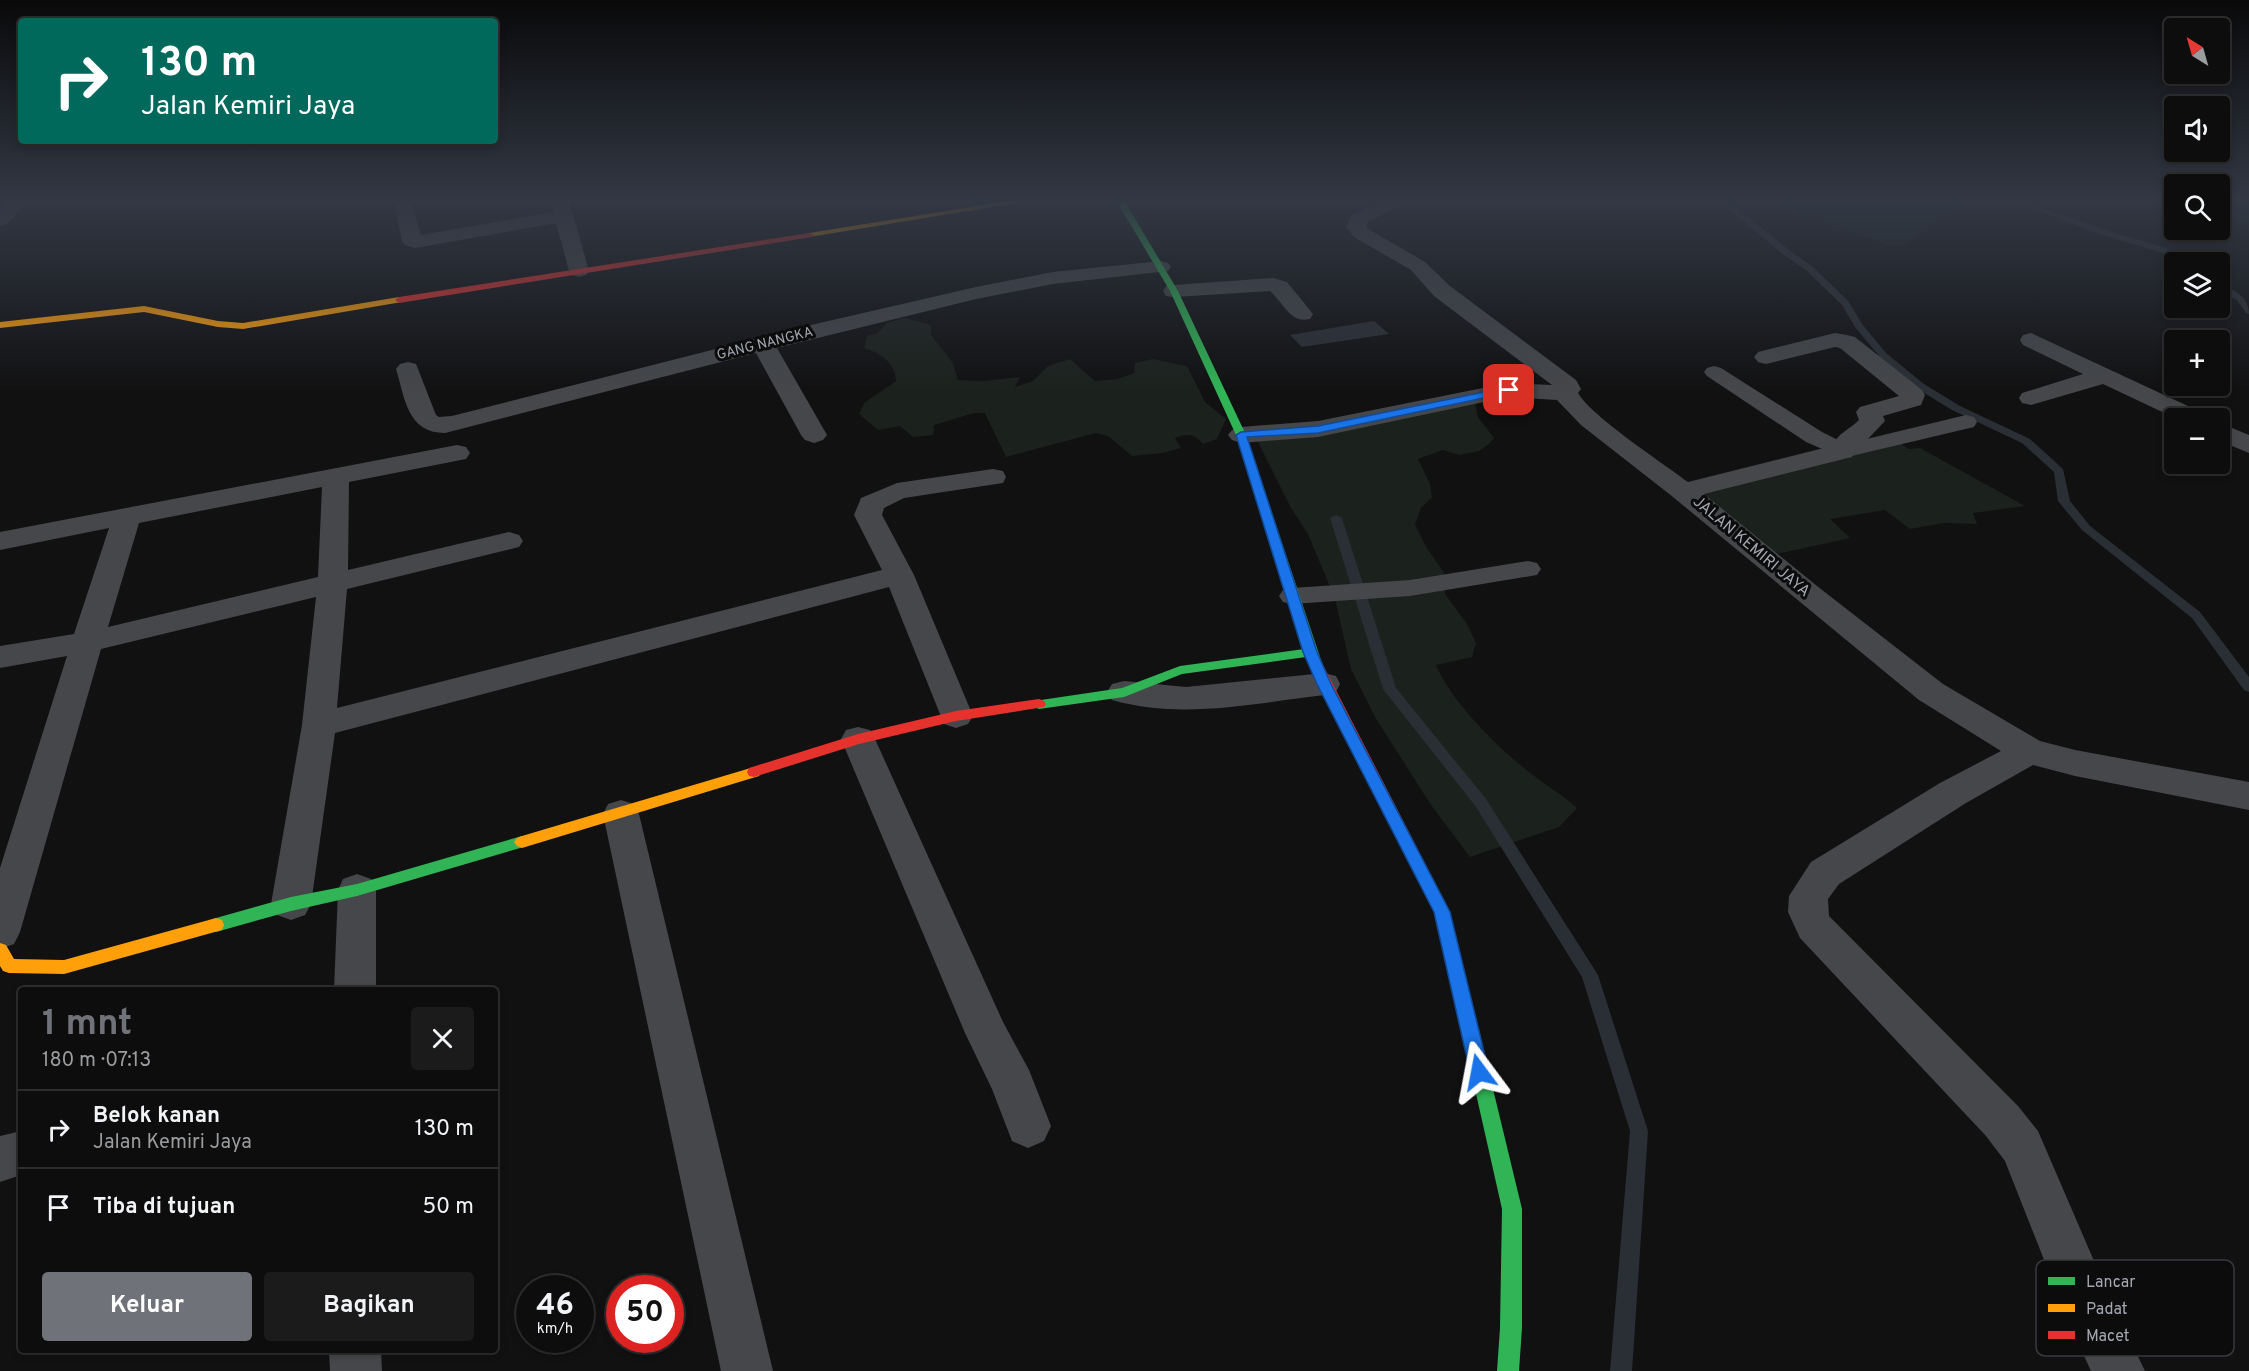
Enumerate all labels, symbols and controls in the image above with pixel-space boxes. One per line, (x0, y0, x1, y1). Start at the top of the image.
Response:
north arrow (2164, 18, 2230, 84)
map controls (2164, 18, 2230, 474)
text: 130 m (141, 38, 257, 91)
icon: right (42, 42, 120, 120)
text: Jalan Kemiri Jaya (141, 90, 355, 124)
button: sound (2164, 96, 2230, 162)
button: search (2164, 174, 2230, 240)
button: layers (2164, 252, 2230, 318)
street label: GANG NANGKA (715, 324, 815, 364)
button: + (2164, 330, 2230, 396)
pin (1483, 364, 1534, 415)
icon: arrive (1492, 373, 1525, 406)
button: − (2164, 408, 2230, 474)
street label: JALAN KEMIRI JAYA (1688, 492, 1814, 602)
text: 1 mnt (42, 1002, 132, 1048)
button: close (411, 1007, 474, 1070)
position arrow (1447, 1040, 1511, 1104)
text: 180 m · 07:13 (42, 1048, 151, 1074)
text: Belok kanan (93, 1103, 220, 1130)
icon: right (42, 1113, 75, 1146)
text: 130 m (415, 1116, 474, 1143)
text: Jalan Kemiri Jaya (93, 1130, 252, 1156)
icon: arrive (42, 1191, 75, 1224)
text: Tiba di tujuan (93, 1194, 235, 1221)
text: 50 m (422, 1194, 474, 1221)
legend (2036, 1260, 2234, 1356)
button: Keluar (42, 1272, 252, 1341)
button: Bagikan (264, 1272, 474, 1341)
text: Lancar (2086, 1273, 2136, 1293)
speed limit sign: 50 (606, 1275, 684, 1353)
text: 46 (536, 1288, 574, 1325)
text: Padat (2086, 1300, 2128, 1320)
text: km/h (537, 1320, 573, 1339)
text: Macet (2086, 1327, 2130, 1347)

